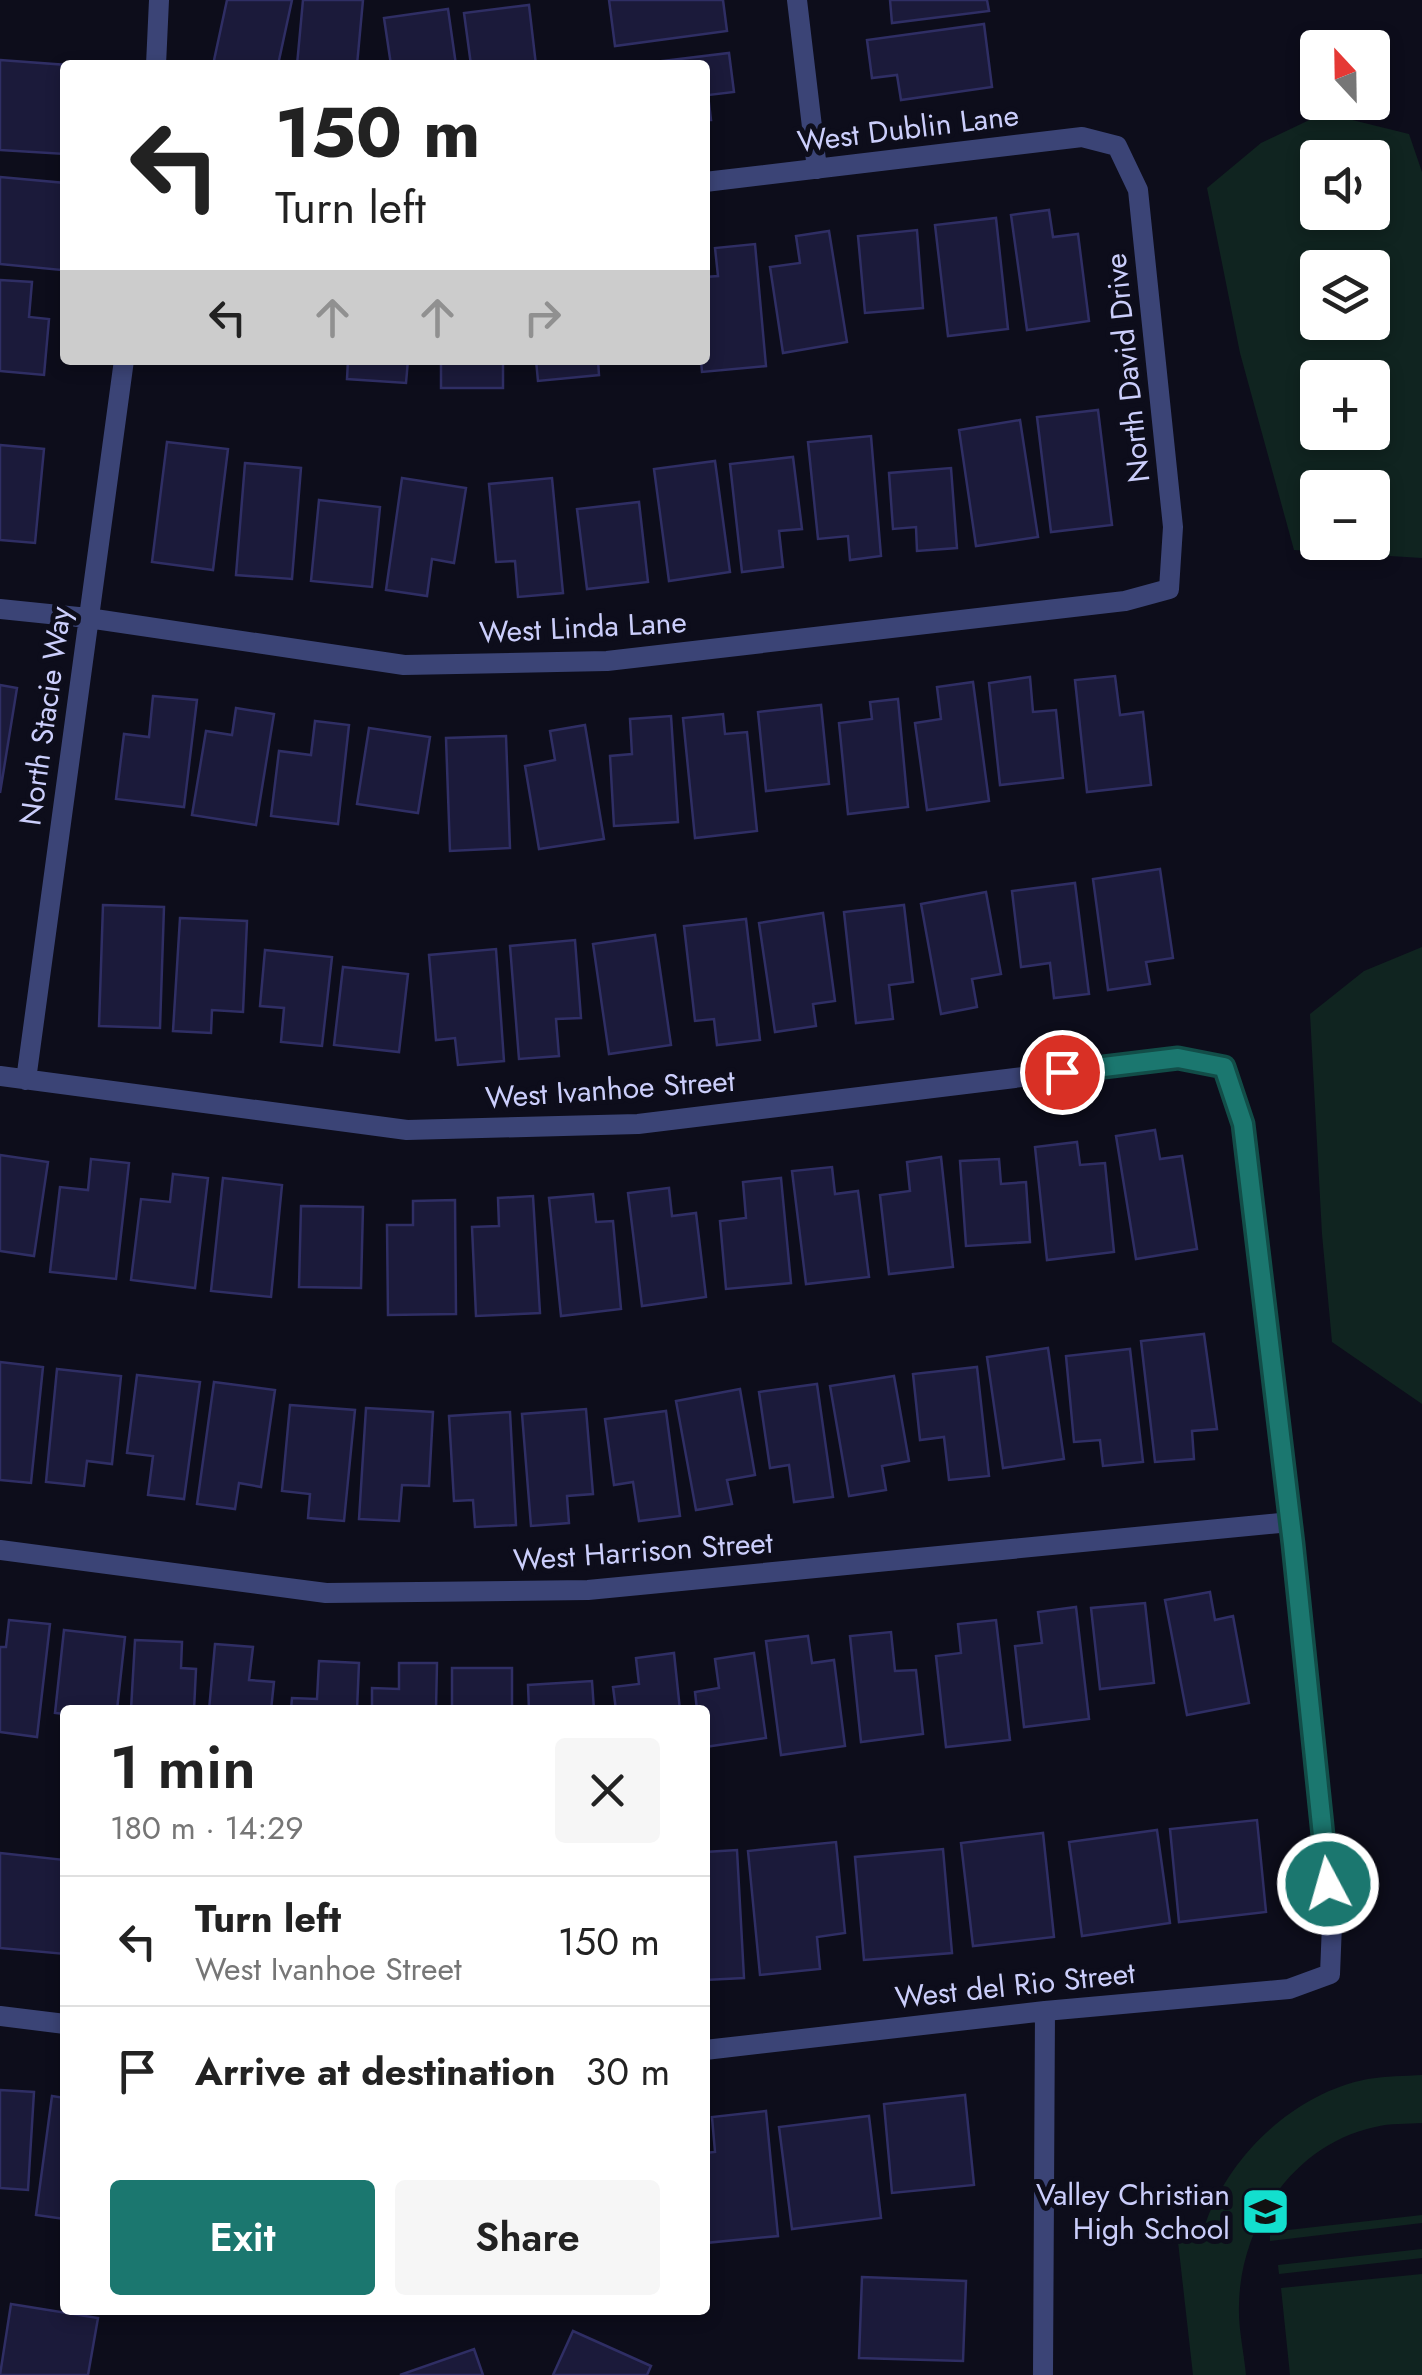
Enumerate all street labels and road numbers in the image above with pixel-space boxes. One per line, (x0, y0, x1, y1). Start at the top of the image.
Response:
street label: West Dublin Lane (795, 93, 1021, 163)
street label: North David Drive (1094, 251, 1160, 485)
street label: West Linda Lane (478, 600, 688, 654)
street label: North Stacie Way (8, 603, 82, 828)
street label: West Ivanhoe Street (484, 1059, 737, 1119)
street label: West Harrison Street (512, 1520, 775, 1582)
street label: West del Rio Street (893, 1951, 1138, 2019)

